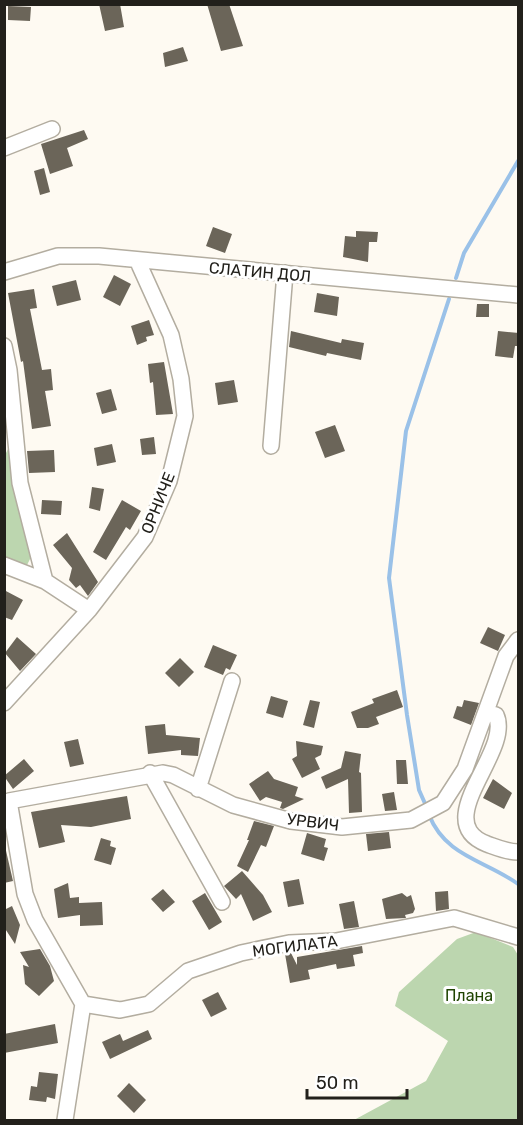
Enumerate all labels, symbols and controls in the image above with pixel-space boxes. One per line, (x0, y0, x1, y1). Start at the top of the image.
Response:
street label: СЛАТИН ДОЛ (208, 258, 312, 286)
street label: ОРНИЧЕ (137, 470, 179, 536)
street label: УРВИЧ (286, 809, 340, 835)
street label: МОГИЛАТА (251, 931, 339, 961)
park label: Плана (445, 986, 493, 1005)
scale bar (307, 1062, 408, 1100)
text: 50 m (316, 1072, 359, 1094)

